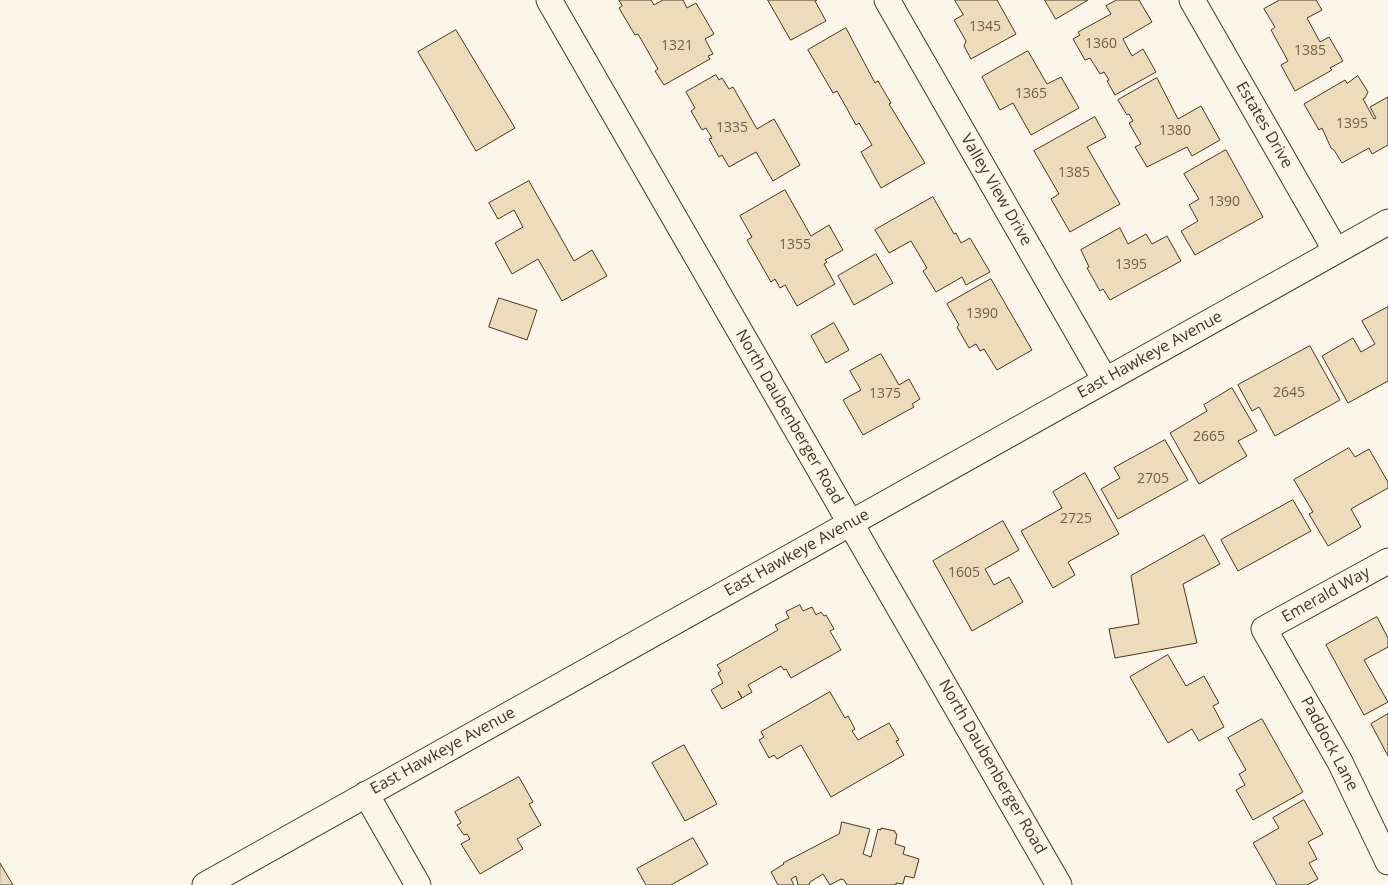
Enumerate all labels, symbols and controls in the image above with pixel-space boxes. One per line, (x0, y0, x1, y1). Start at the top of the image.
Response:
house number: 1345 (969, 19, 1001, 35)
house number: 1360 (1085, 36, 1117, 52)
house number: 1321 (661, 38, 693, 54)
house number: 1385 (1294, 43, 1326, 59)
street label: Estates Drive (1232, 78, 1296, 172)
house number: 1365 (1015, 86, 1047, 102)
house number: 1395 (1336, 116, 1368, 132)
house number: 1335 (716, 120, 748, 136)
house number: 1380 (1159, 123, 1191, 139)
street label: Valley View Drive (956, 131, 1036, 249)
house number: 1385 (1058, 165, 1090, 181)
house number: 1390 (1208, 194, 1240, 210)
house number: 1355 (779, 237, 811, 253)
house number: 1395 (1115, 257, 1147, 273)
house number: 1390 (966, 306, 998, 322)
street label: East Hawkeye Avenue (1074, 307, 1226, 403)
street label: North Daubenberger Road (731, 326, 847, 508)
house number: 2645 (1273, 385, 1305, 401)
house number: 1375 (869, 386, 901, 402)
house number: 2665 (1193, 429, 1225, 445)
house number: 2705 (1137, 471, 1169, 487)
street label: East Hawkeye Avenue (721, 505, 873, 601)
house number: 2725 (1060, 511, 1092, 527)
street label: Emerald Way (1279, 563, 1373, 627)
house number: 1605 (948, 565, 980, 581)
street label: North Daubenberger Road (934, 676, 1050, 858)
street label: Paddock Lane (1296, 694, 1362, 794)
street label: East Hawkeye Avenue (367, 703, 519, 799)

